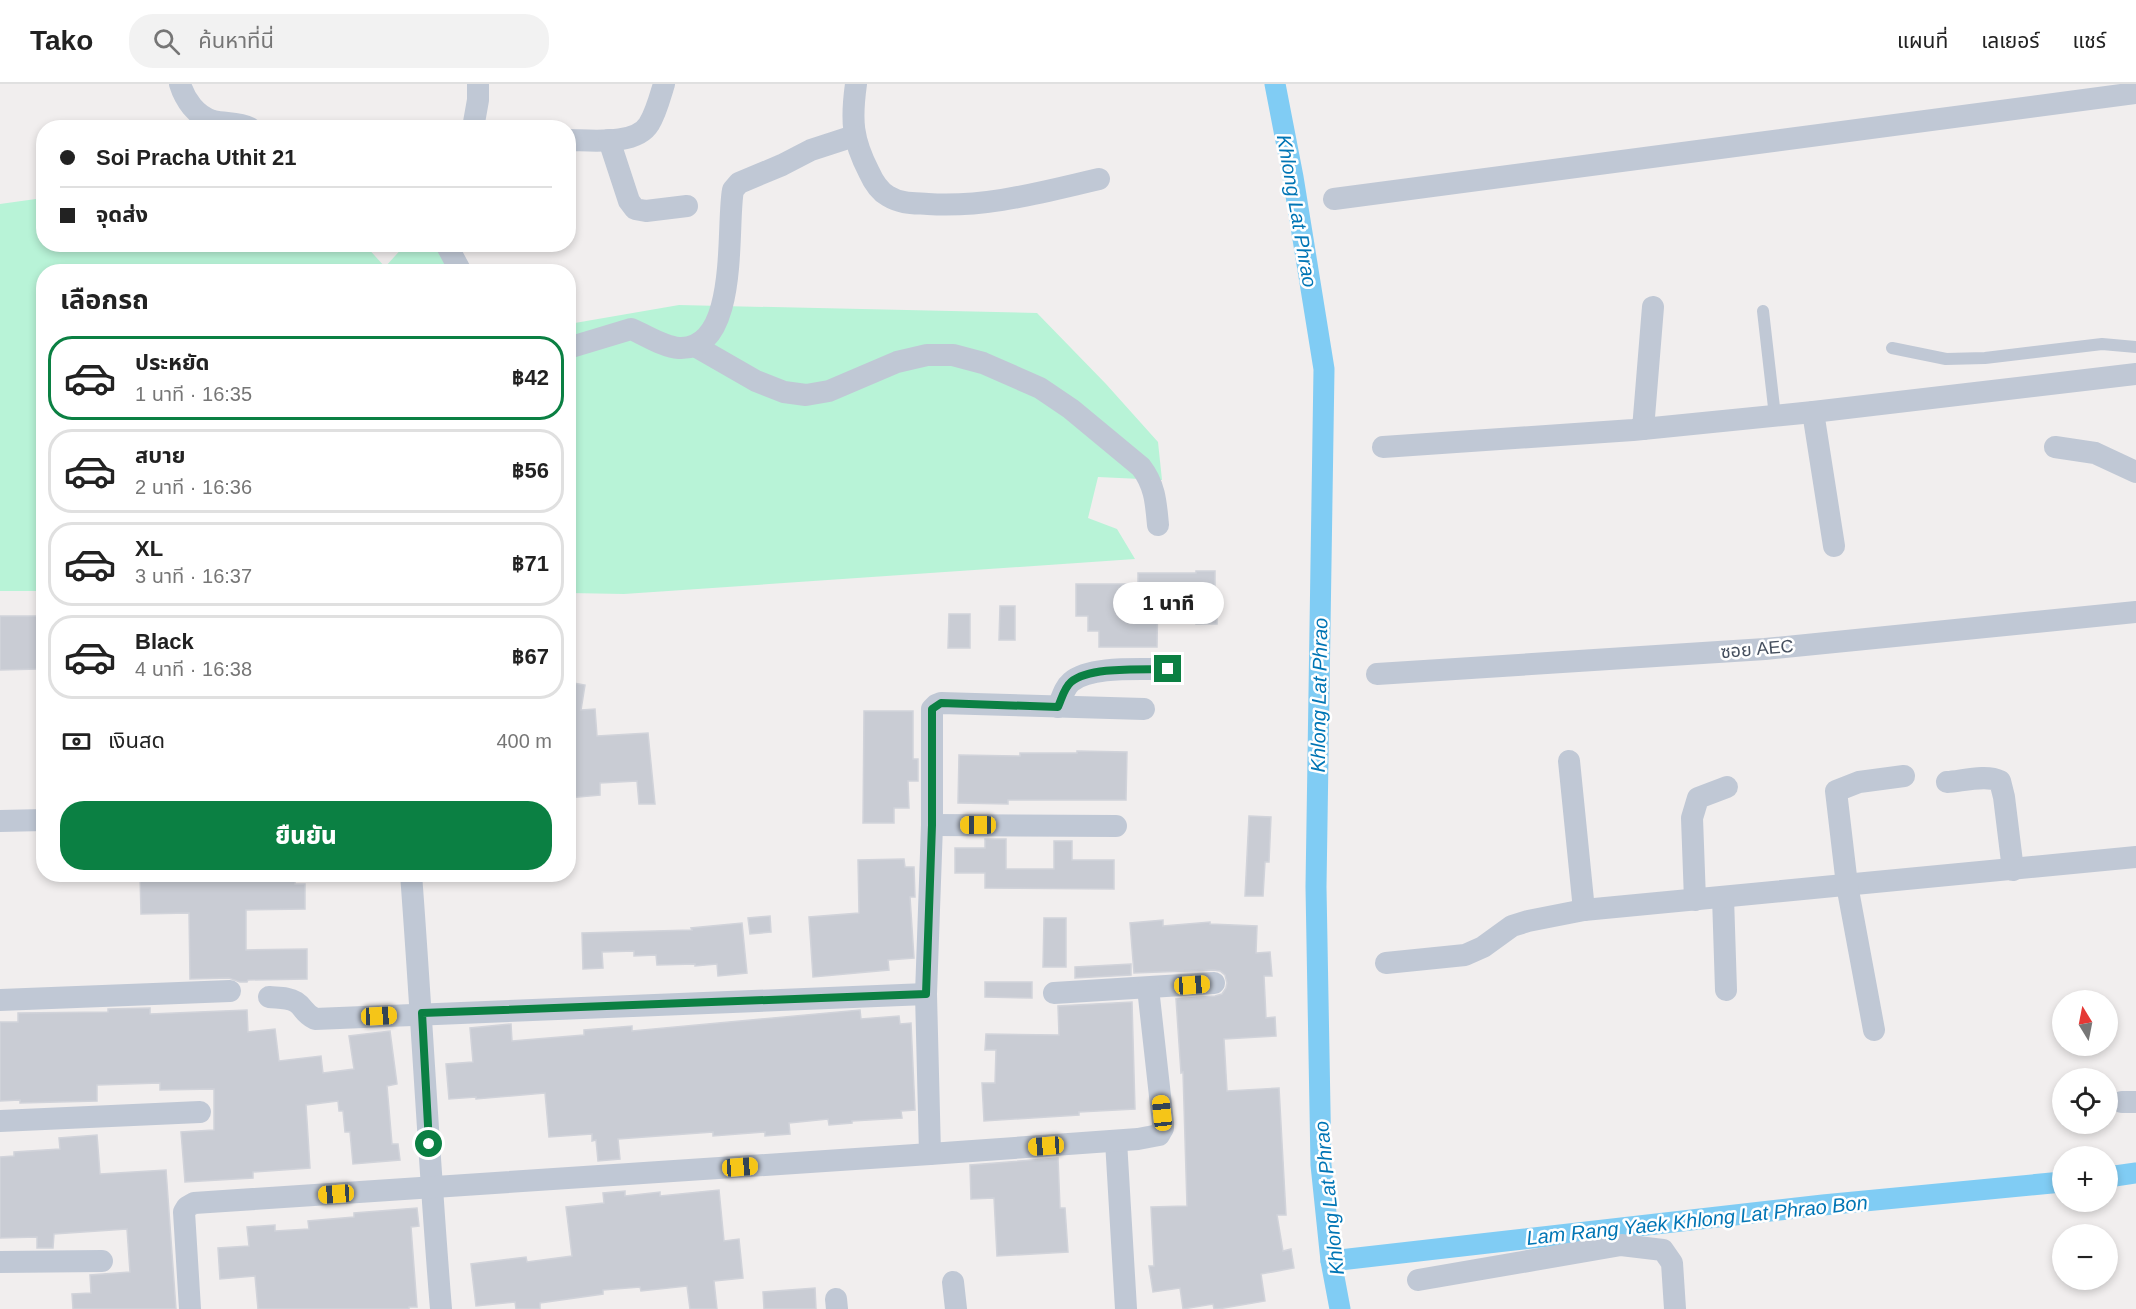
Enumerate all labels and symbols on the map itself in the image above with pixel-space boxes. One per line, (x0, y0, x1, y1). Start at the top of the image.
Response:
water label: Khlong Lat Phrao (1273, 133, 1321, 289)
callout: 1 นาที (1112, 582, 1224, 624)
water label: Khlong Lat Phrao (1307, 618, 1331, 772)
street label: ซอย AEC (1720, 636, 1794, 662)
route end (1154, 655, 1181, 682)
car (960, 816, 996, 834)
car (1173, 975, 1211, 995)
north arrow (2052, 990, 2118, 1056)
car (361, 1006, 397, 1026)
car (1151, 1094, 1173, 1132)
water label: Khlong Lat Phrao (1310, 1120, 1348, 1276)
route start (415, 1130, 442, 1157)
car (1027, 1136, 1065, 1156)
car (721, 1157, 759, 1177)
car (317, 1184, 355, 1204)
water label: Lam Rang Yaek Khlong Lat Phrao Bon (1525, 1191, 1869, 1249)

